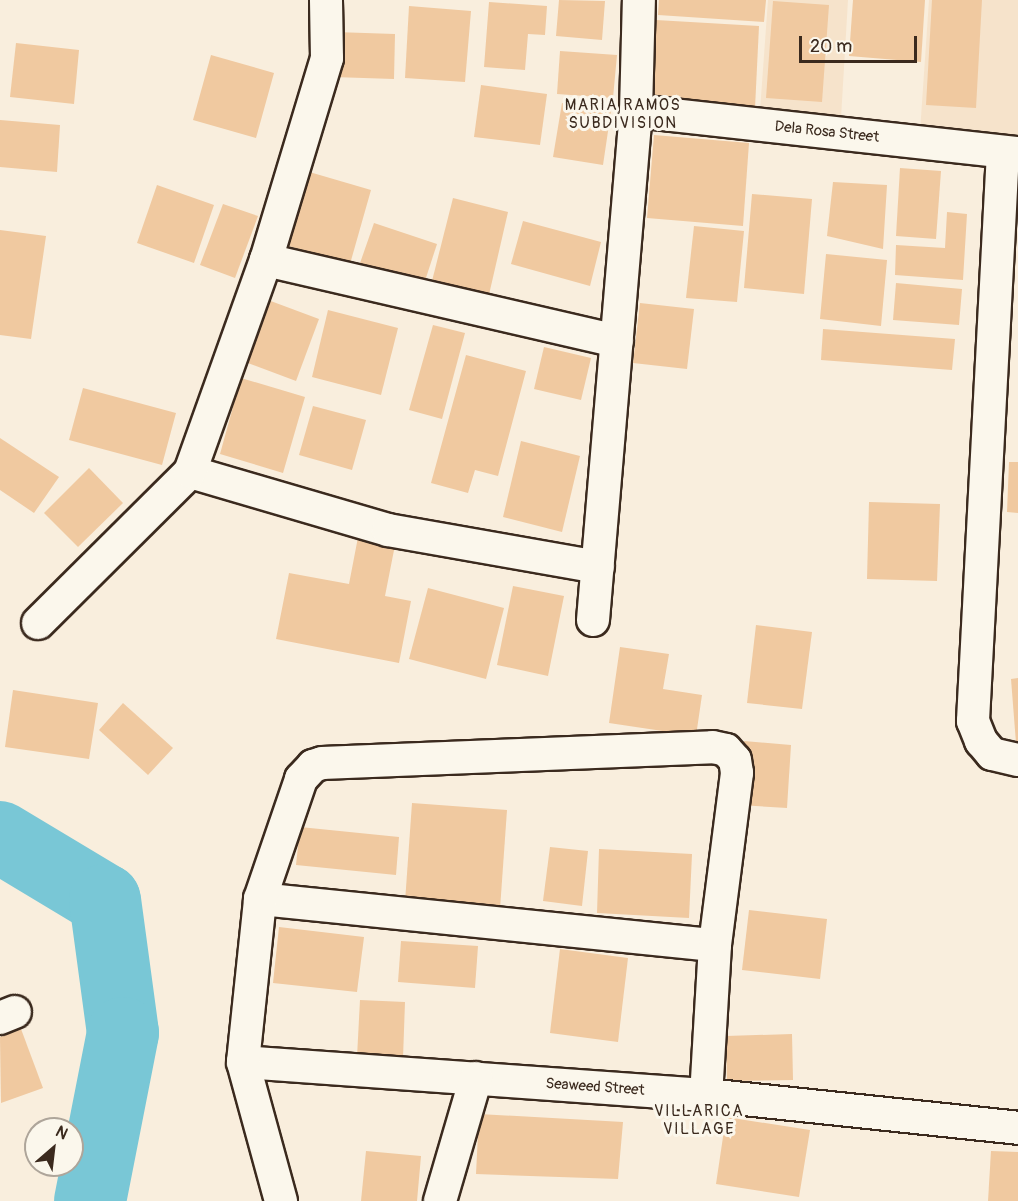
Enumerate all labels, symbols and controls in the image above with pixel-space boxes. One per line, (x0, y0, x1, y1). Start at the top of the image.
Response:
scale bar (802, 24, 920, 62)
text: 20 m (810, 35, 852, 58)
district label: MARIA RAMOS SUBDIVISION (565, 95, 681, 133)
street label: Dela Rosa Street (774, 118, 880, 146)
street label: Seaweed Street (545, 1075, 645, 1099)
district label: VILLARICA VILLAGE (654, 1101, 744, 1139)
north arrow (24, 1117, 84, 1177)
text: N (52, 1121, 71, 1144)

